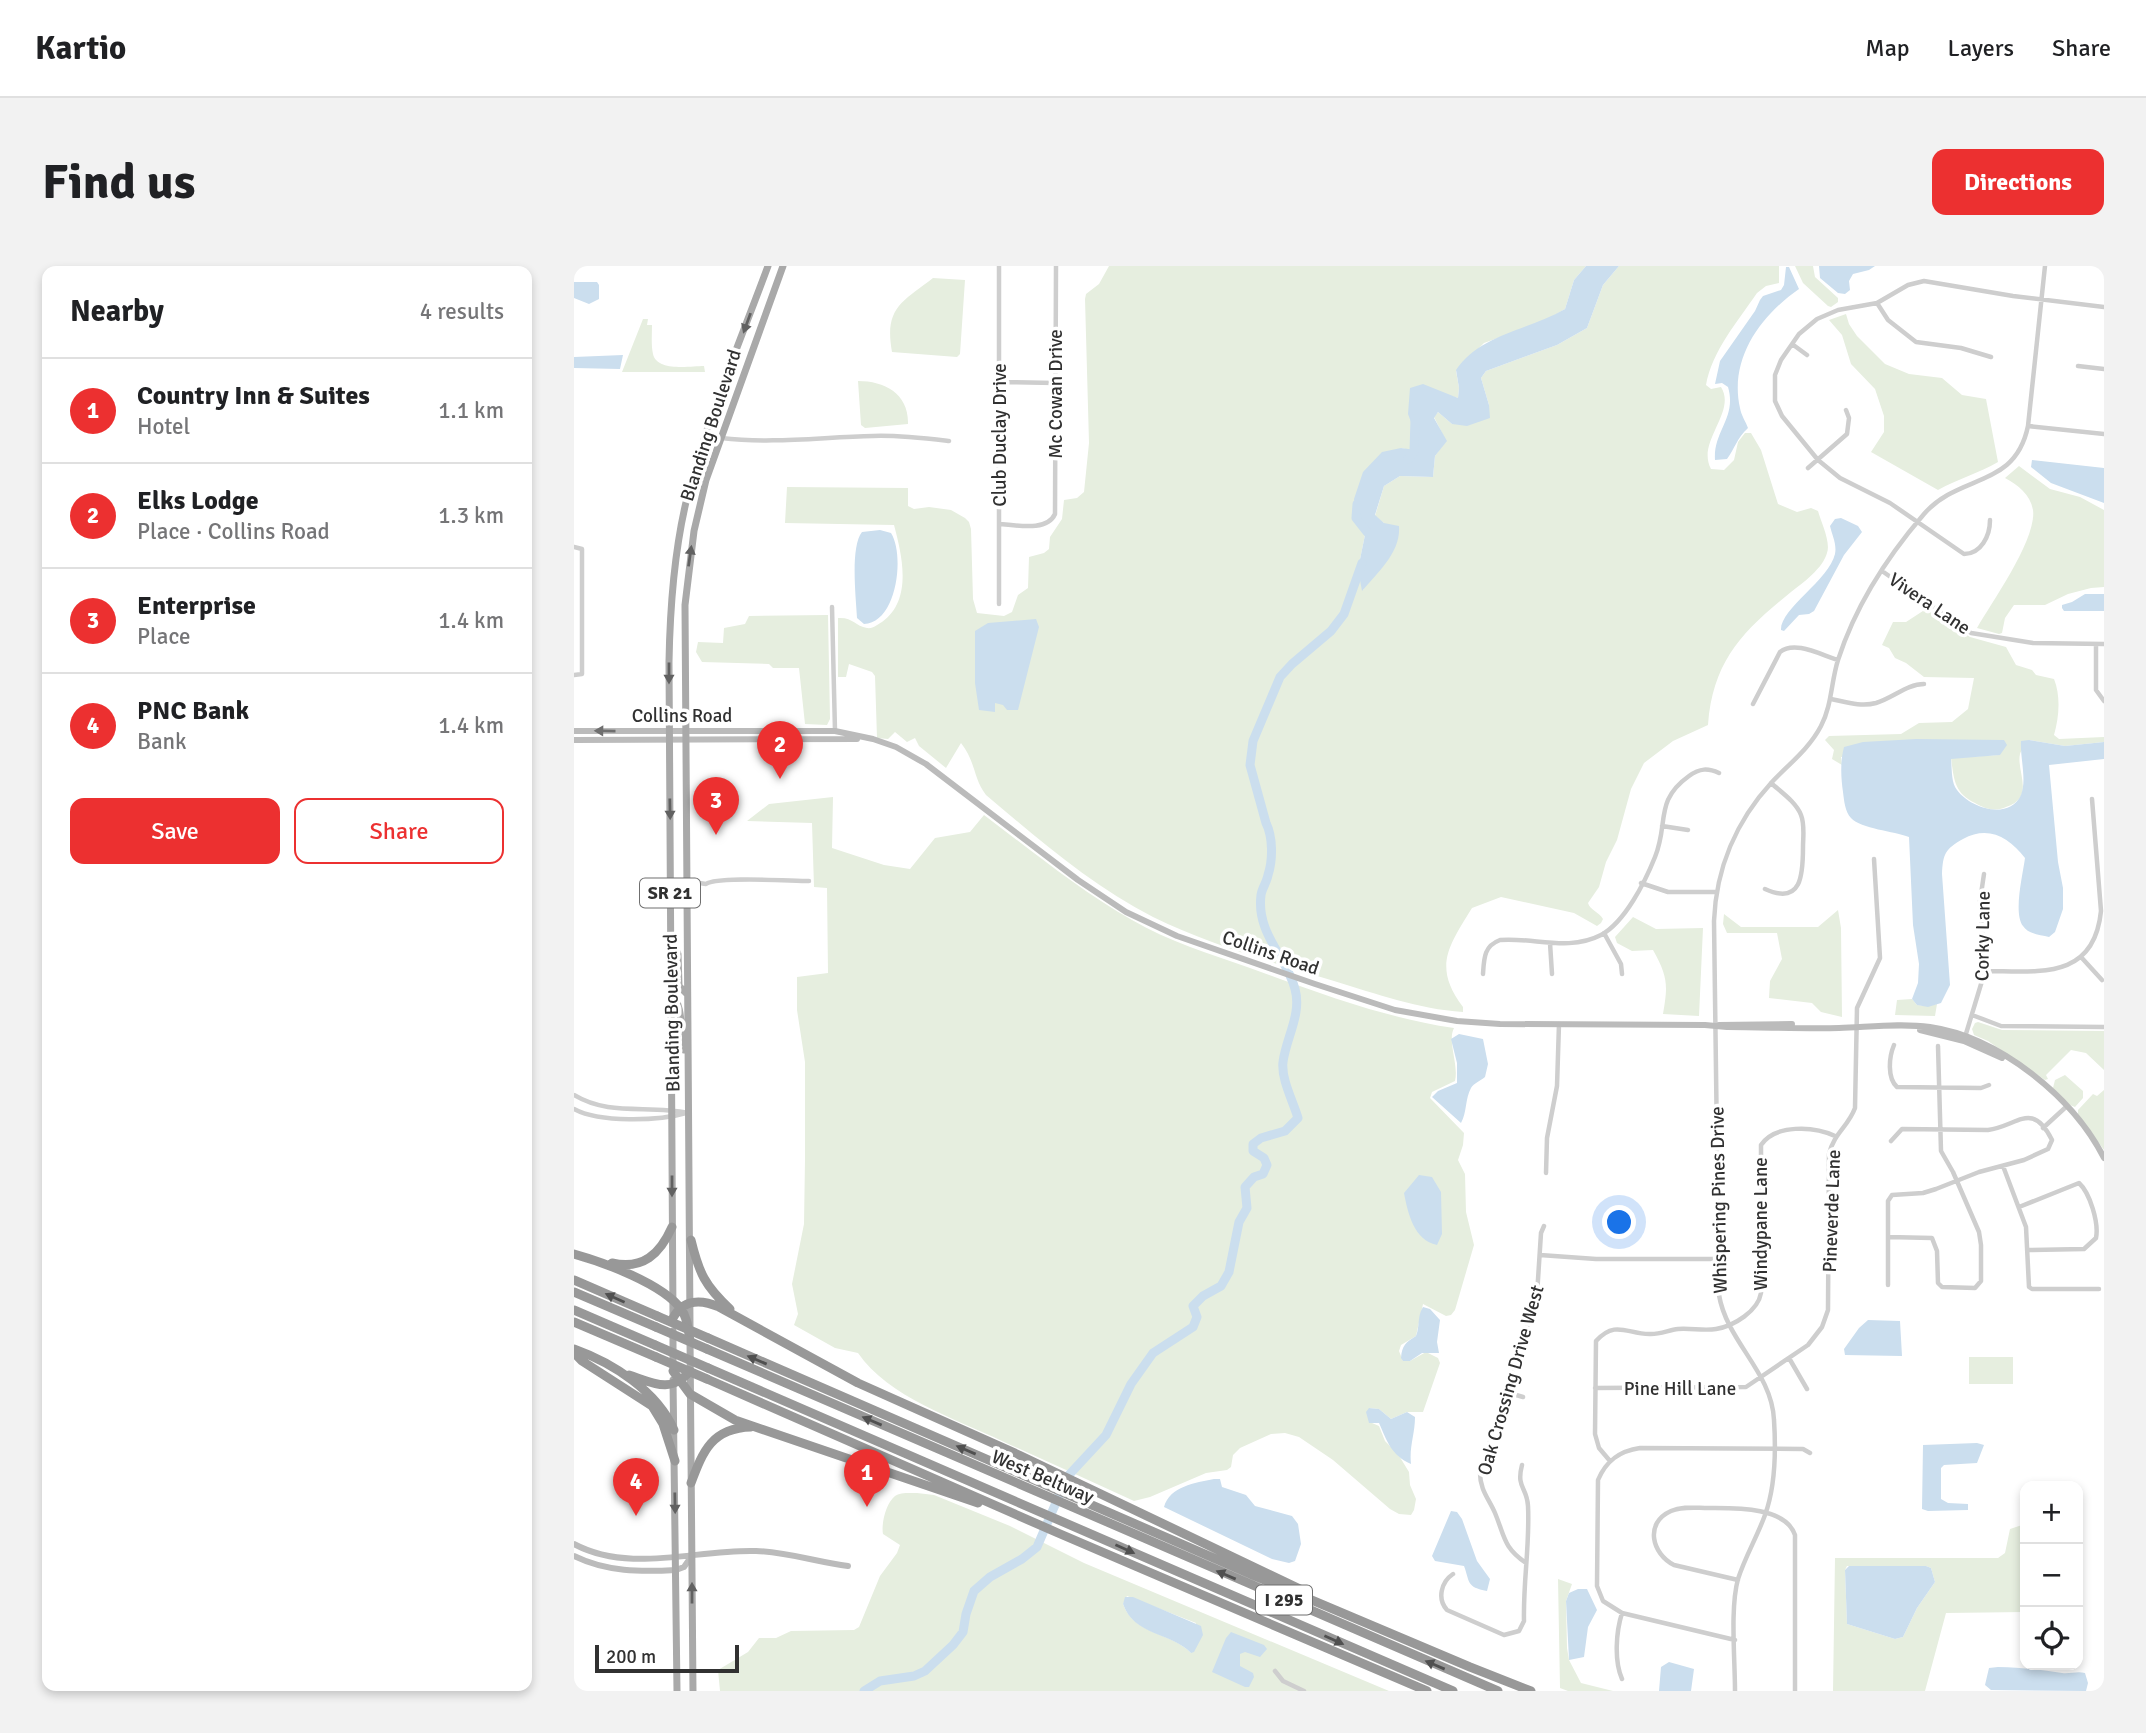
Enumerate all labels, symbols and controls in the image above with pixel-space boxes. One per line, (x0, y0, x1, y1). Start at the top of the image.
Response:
text: Kartio (35, 28, 126, 69)
text: Map (1865, 33, 1910, 63)
text: Layers (1948, 33, 2014, 63)
text: Share (2052, 33, 2111, 63)
button: Directions (1932, 149, 2104, 215)
text: Find us (42, 152, 195, 212)
text: Nearby (70, 293, 164, 330)
text: 4 results (420, 297, 504, 326)
one-way arrow (741, 312, 752, 333)
street label: Mc Cowan Drive (1044, 329, 1068, 459)
street label: Blanding Boulevard (675, 346, 747, 504)
street label: Club Duclay Drive (988, 363, 1012, 507)
text: Country Inn & Suites (137, 380, 370, 412)
text: 1 (87, 396, 99, 425)
text: 1.1 km (438, 396, 504, 425)
text: Hotel (137, 412, 190, 441)
text: Elks Lodge (137, 485, 259, 517)
text: 2 (87, 501, 99, 530)
text: 1.3 km (438, 501, 504, 530)
text: Place · Collins Road (137, 517, 330, 546)
one-way arrow (685, 545, 696, 567)
street label: Vivera Lane (1884, 568, 1975, 640)
text: Enterprise (137, 590, 256, 622)
text: 3 (87, 606, 99, 635)
text: 1.4 km (438, 606, 504, 635)
text: Place (137, 622, 191, 651)
one-way arrow (663, 662, 675, 684)
text: PNC Bank (137, 695, 249, 727)
street label: Collins Road (632, 704, 732, 728)
text: 4 (87, 711, 99, 740)
text: 1.4 km (438, 711, 504, 740)
pin: 2 (757, 721, 803, 779)
one-way arrow (594, 725, 616, 737)
text: Bank (137, 727, 187, 756)
pin: 3 (693, 777, 739, 835)
button: Save (70, 798, 280, 864)
button: Share (294, 798, 504, 864)
one-way arrow (664, 798, 676, 820)
road number: SR 21 (640, 878, 700, 908)
street label: Corky Lane (1970, 891, 1996, 981)
street label: Collins Road (1219, 925, 1322, 981)
street label: Blanding Boulevard (659, 934, 685, 1092)
street label: Whispering Pines Drive (1705, 1106, 1733, 1294)
street label: Pineverde Lane (1818, 1149, 1846, 1273)
street label: Windypane Lane (1749, 1157, 1773, 1291)
one-way arrow (666, 1175, 678, 1197)
your location (1602, 1205, 1636, 1239)
street label: Oak Crossing Drive West (1472, 1282, 1550, 1478)
one-way arrow (605, 1292, 626, 1303)
one-way arrow (746, 1354, 767, 1365)
street label: Pine Hill Lane (1624, 1377, 1736, 1401)
one-way arrow (862, 1415, 883, 1426)
one-way arrow (956, 1444, 976, 1456)
street label: West Beltway (988, 1445, 1098, 1509)
pin: 1 (844, 1449, 890, 1507)
pin: 4 (613, 1458, 659, 1516)
map controls (2020, 1481, 2083, 1670)
button: + (2020, 1481, 2083, 1544)
one-way arrow (669, 1492, 681, 1514)
one-way arrow (1115, 1543, 1135, 1555)
button: − (2020, 1544, 2083, 1607)
one-way arrow (1216, 1569, 1237, 1580)
one-way arrow (686, 1582, 698, 1604)
road number: I 295 (1256, 1586, 1312, 1615)
button: locate (2020, 1607, 2083, 1670)
one-way arrow (1324, 1634, 1344, 1646)
scale bar (595, 1642, 738, 1674)
text: 200 m (606, 1645, 656, 1669)
one-way arrow (1424, 1660, 1445, 1671)

